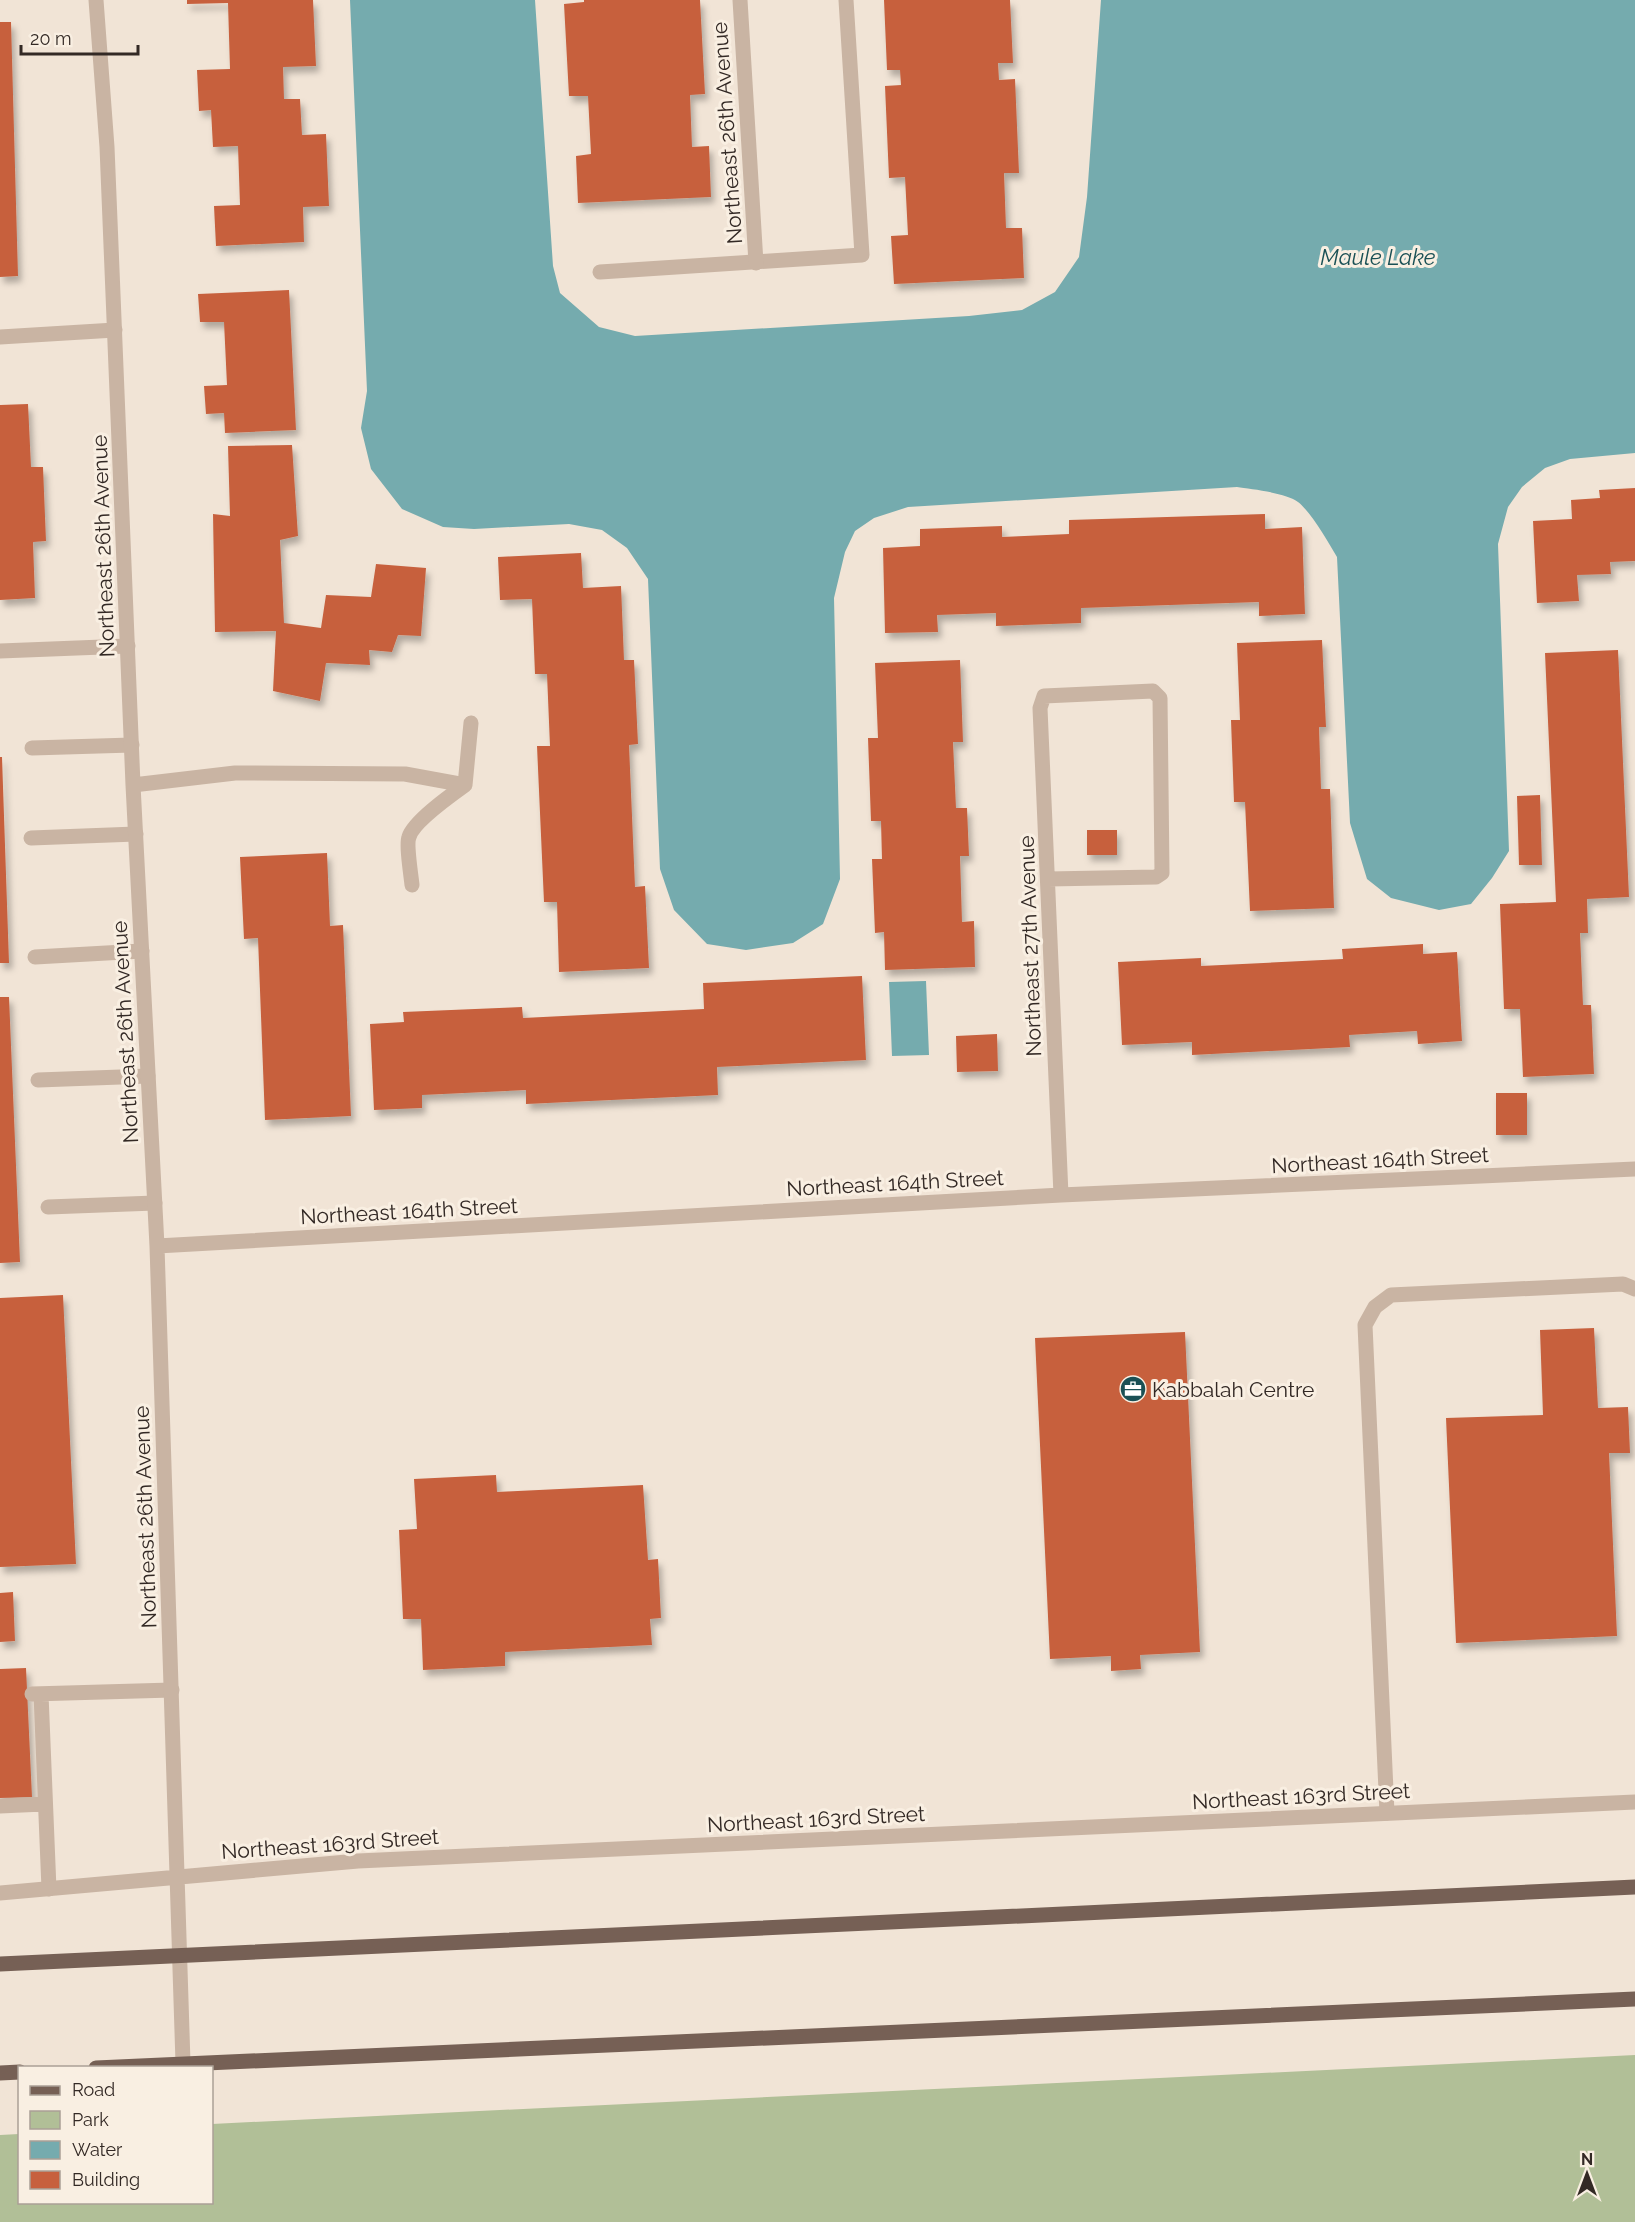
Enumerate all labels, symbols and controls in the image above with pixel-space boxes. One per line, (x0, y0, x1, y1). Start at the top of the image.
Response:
scale bar (21, 18, 138, 56)
street label: Northeast 26th Avenue (707, 21, 747, 245)
text: 20 m (30, 28, 72, 49)
water label: Maule Lake (1320, 244, 1436, 270)
street label: Northeast 26th Avenue (87, 434, 119, 658)
street label: Northeast 27th Avenue (1014, 835, 1046, 1057)
street label: Northeast 26th Avenue (107, 920, 143, 1144)
street label: Northeast 164th Street (1271, 1142, 1489, 1178)
street label: Northeast 164th Street (786, 1165, 1004, 1201)
street label: Northeast 164th Street (300, 1193, 518, 1229)
office icon: Kabbalah Centre (1118, 1374, 1148, 1404)
place label: Kabbalah Centre (1152, 1377, 1314, 1402)
street label: Northeast 26th Avenue (129, 1405, 161, 1629)
street label: Northeast 163rd Street (1191, 1778, 1411, 1814)
street label: Northeast 163rd Street (706, 1801, 926, 1837)
street label: Northeast 163rd Street (220, 1824, 440, 1864)
legend (18, 2066, 213, 2204)
text: Road (72, 2079, 115, 2100)
text: Park (72, 2109, 109, 2130)
text: Water (72, 2139, 123, 2160)
north arrow (1557, 2144, 1617, 2204)
text: N (1581, 2150, 1593, 2169)
text: Building (72, 2169, 140, 2190)

